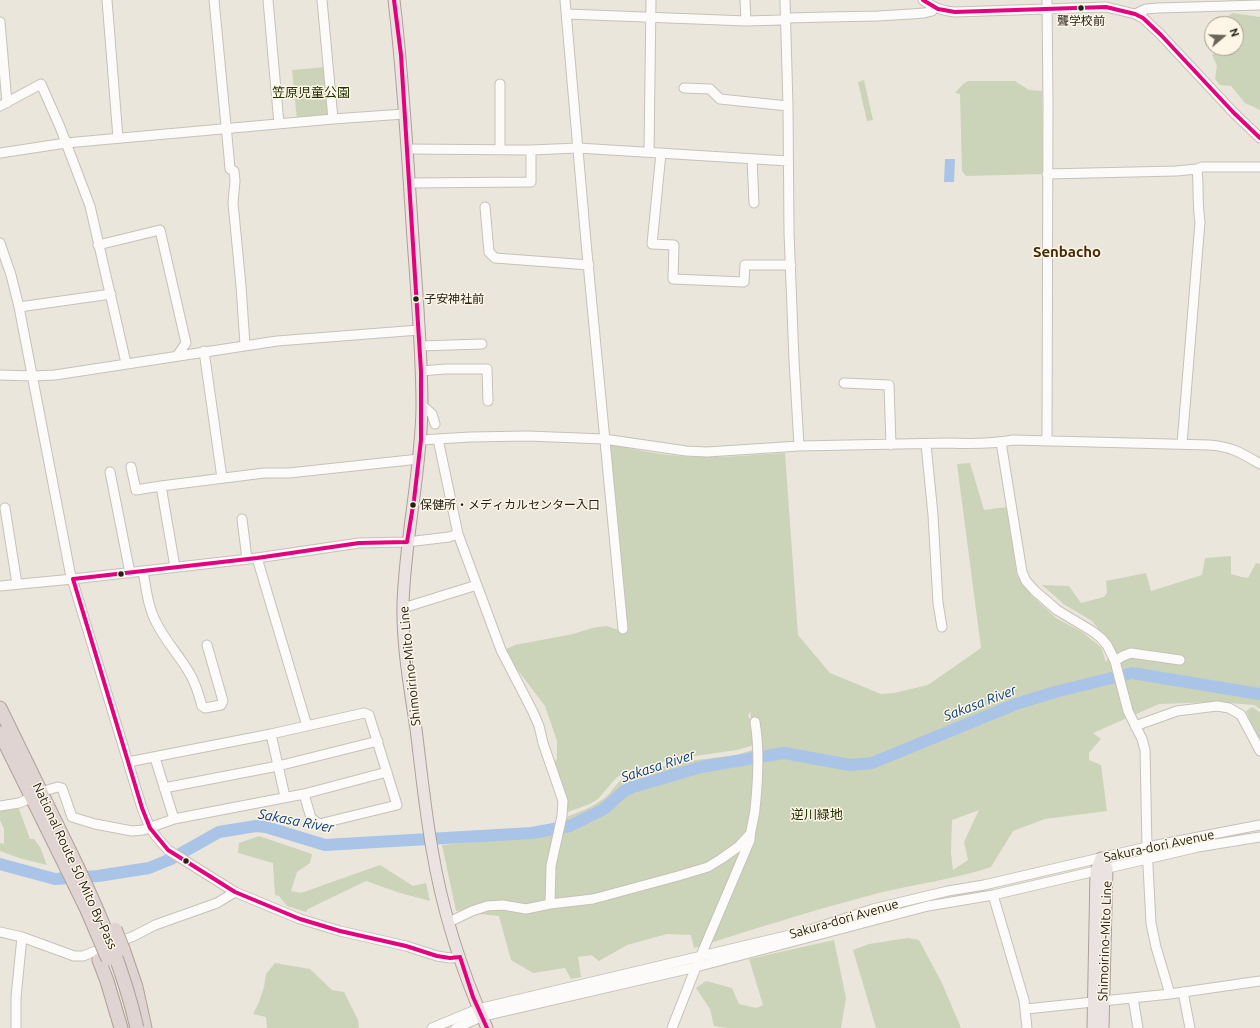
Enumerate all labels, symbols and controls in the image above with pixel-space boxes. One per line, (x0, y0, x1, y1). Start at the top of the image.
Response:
marker: 聾学校前 (1076, 3, 1086, 13)
place label: 聾学校前 (1057, 14, 1105, 28)
north arrow (1204, 16, 1244, 56)
text: N (1227, 27, 1241, 38)
park label: 笠原児童公園 (272, 85, 350, 101)
district label: Senbacho (1033, 243, 1101, 261)
place label: 子安神社前 (424, 292, 484, 306)
marker: 子安神社前 (411, 294, 421, 304)
place label: 保健所・メディカルセンター入口 (420, 498, 600, 512)
marker: 保健所・メディカルセンター入口 (408, 500, 418, 510)
unlabelled marker (116, 569, 126, 579)
street label: Shimoirino-Mito Line (396, 605, 424, 727)
water label: Sakasa River (941, 681, 1019, 725)
water label: Sakasa River (619, 746, 697, 786)
street label: National Route 50 Mito By-Pass (29, 780, 121, 952)
water label: Sakasa River (257, 805, 335, 837)
park label: 逆川緑地 (791, 807, 843, 823)
street label: Sakura-dori Avenue (1102, 827, 1216, 865)
unlabelled marker (181, 856, 191, 866)
street label: Shimoirino-Mito Line (1095, 880, 1115, 1002)
street label: Sakura-dori Avenue (788, 896, 900, 942)

